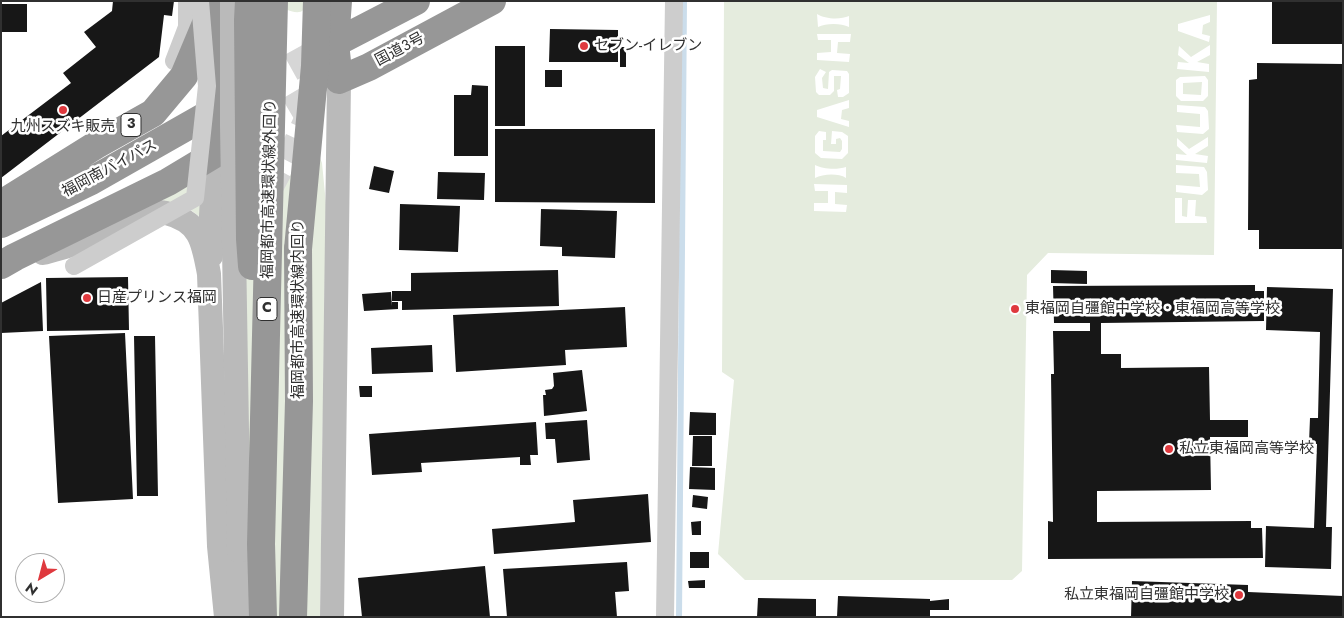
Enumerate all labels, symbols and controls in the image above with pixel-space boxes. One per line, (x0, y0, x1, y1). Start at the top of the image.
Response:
street label: 国道3号 (372, 30, 428, 70)
place label: セブン-イレブン (594, 37, 702, 55)
marker: セブン-イレブン (578, 40, 590, 52)
street label: 福岡都市高速環状線外回り (259, 99, 281, 279)
marker: 九州スズキ販売 (57, 104, 69, 116)
road number: 3 (121, 114, 141, 136)
place label: 九州スズキ販売 (11, 118, 115, 136)
street label: 福岡南バイパス (59, 136, 161, 202)
street label: 福岡都市高速環状線内回り (290, 219, 308, 399)
place label: 日産プリンス福岡 (97, 289, 217, 307)
marker: 日産プリンス福岡 (81, 292, 93, 304)
road number: C (257, 298, 277, 320)
place label: 東福岡自彊館中学校・東福岡高等学校 (1025, 300, 1280, 318)
marker: 東福岡自彊館中学校・東福岡高等学校 (1009, 303, 1021, 315)
place label: 私立東福岡高等学校 (1179, 440, 1314, 458)
marker: 私立東福岡高等学校 (1163, 443, 1175, 455)
north arrow (15, 553, 65, 603)
text: N (21, 578, 42, 601)
place label: 私立東福岡自彊館中学校 (1064, 586, 1229, 604)
marker: 私立東福岡自彊館中学校 (1233, 589, 1245, 601)

